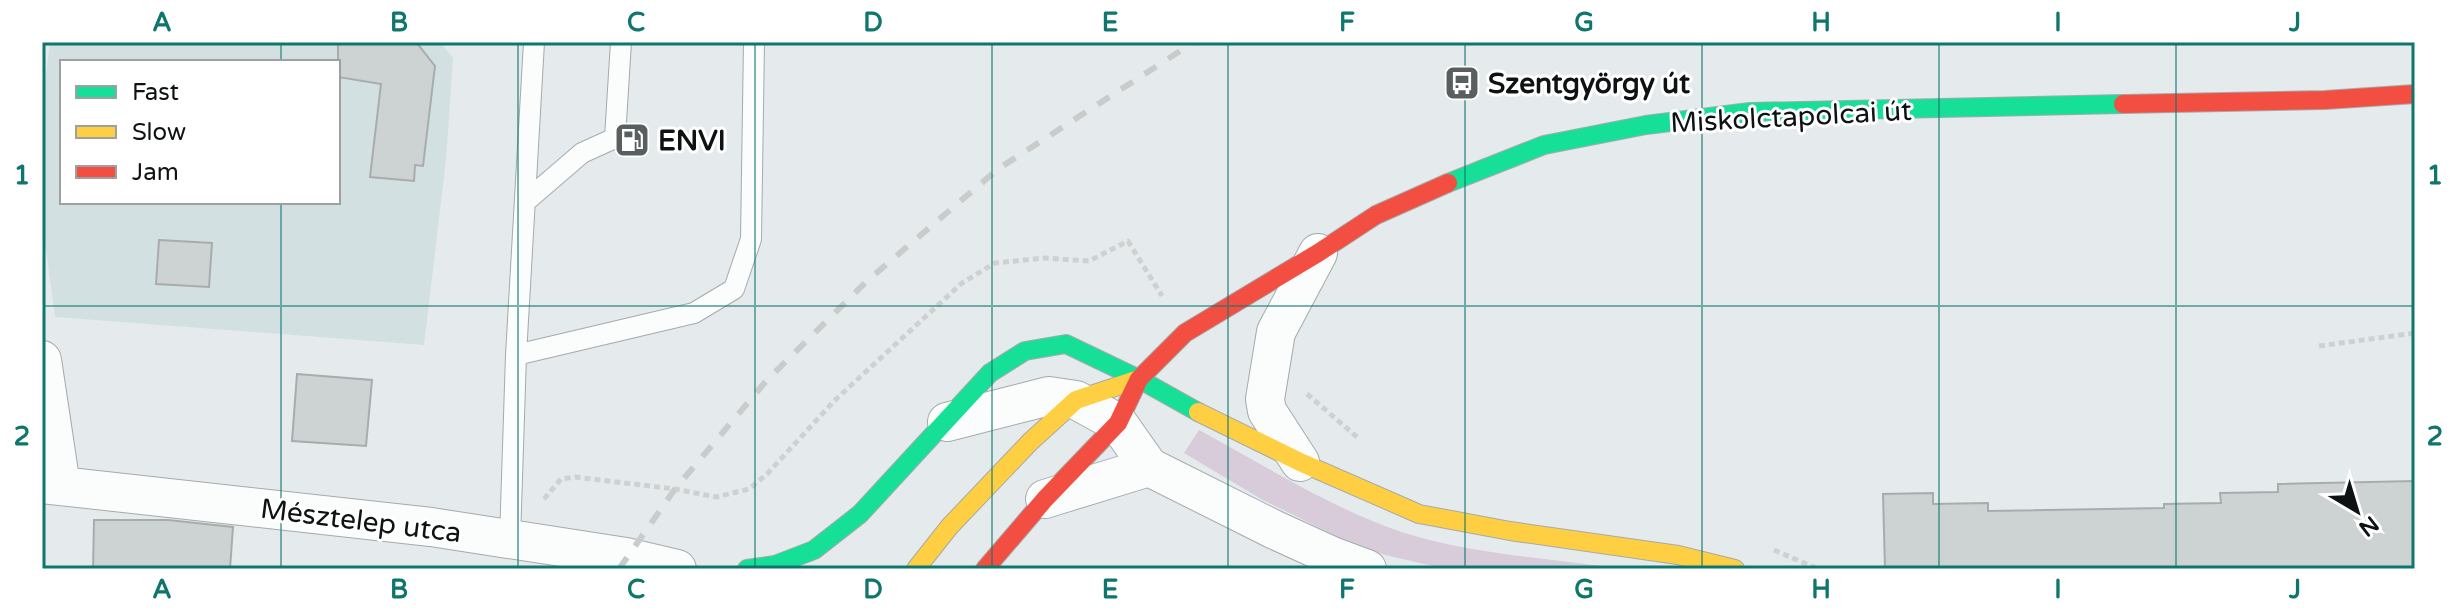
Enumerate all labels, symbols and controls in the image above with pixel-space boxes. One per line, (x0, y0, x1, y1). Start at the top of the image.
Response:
text: A (152, 7, 172, 38)
text: B (390, 7, 408, 38)
text: C (627, 7, 645, 38)
text: D (863, 7, 883, 38)
text: E (1102, 7, 1118, 38)
text: F (1339, 7, 1355, 38)
text: G (1574, 7, 1594, 38)
text: H (1811, 7, 1831, 38)
text: I (2054, 7, 2062, 38)
text: J (2288, 7, 2301, 38)
legend (60, 60, 340, 204)
bus stop icon: Szentgyörgy út (1443, 64, 1481, 102)
place label: Szentgyörgy út (1488, 67, 1690, 101)
text: Fast (132, 78, 179, 107)
street label: Miskolctapolcai út (1669, 94, 1913, 140)
text: Slow (132, 118, 186, 147)
fuel station icon: ENVI (613, 121, 651, 159)
place label: ENVI (658, 124, 726, 158)
text: Jam (132, 158, 179, 187)
text: 1 (14, 160, 30, 191)
text: 1 (2427, 160, 2443, 191)
text: 2 (14, 421, 30, 452)
text: 2 (2427, 421, 2443, 452)
north arrow (2317, 471, 2397, 551)
street label: Mésztelep utca (258, 492, 463, 550)
text: N (2354, 510, 2384, 542)
text: A (152, 574, 172, 605)
text: B (390, 574, 408, 605)
text: C (627, 574, 645, 605)
text: D (863, 574, 883, 605)
text: E (1102, 574, 1118, 605)
text: F (1339, 574, 1355, 605)
text: G (1574, 574, 1594, 605)
text: H (1811, 574, 1831, 605)
text: I (2054, 574, 2062, 605)
text: J (2288, 574, 2301, 605)

